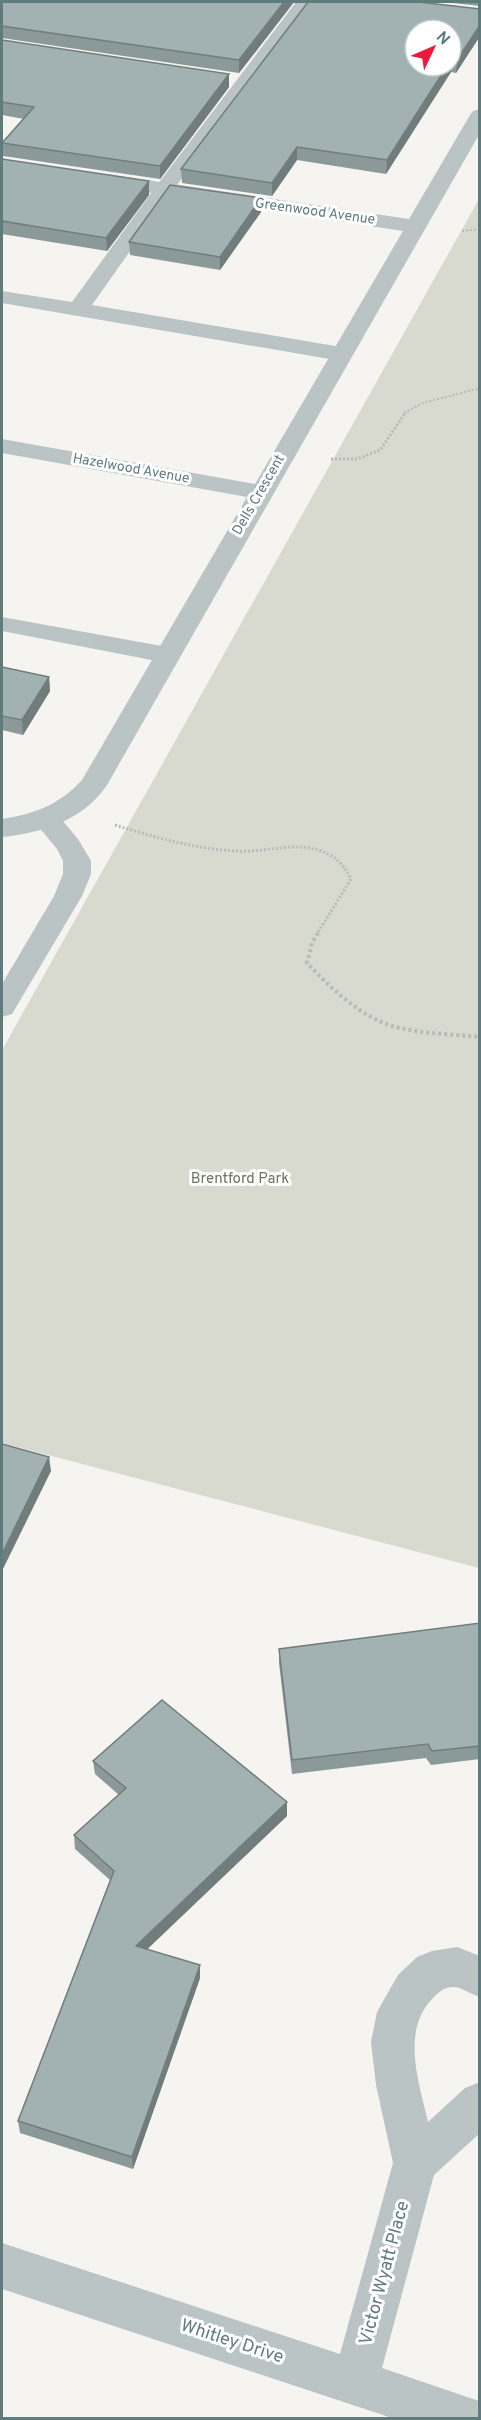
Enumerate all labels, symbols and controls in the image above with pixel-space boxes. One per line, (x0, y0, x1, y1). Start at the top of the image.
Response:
north arrow (403, 18, 463, 78)
text: N (431, 28, 454, 50)
street label: Greenwood Avenue (254, 195, 376, 229)
street label: Hazelwood Avenue (71, 450, 191, 488)
street label: Dells Crescent (229, 452, 289, 538)
park label: Brentford Park (191, 1170, 289, 1189)
street label: Victor Wyatt Place (355, 2199, 415, 2347)
street label: Whitley Drive (178, 2315, 286, 2369)

